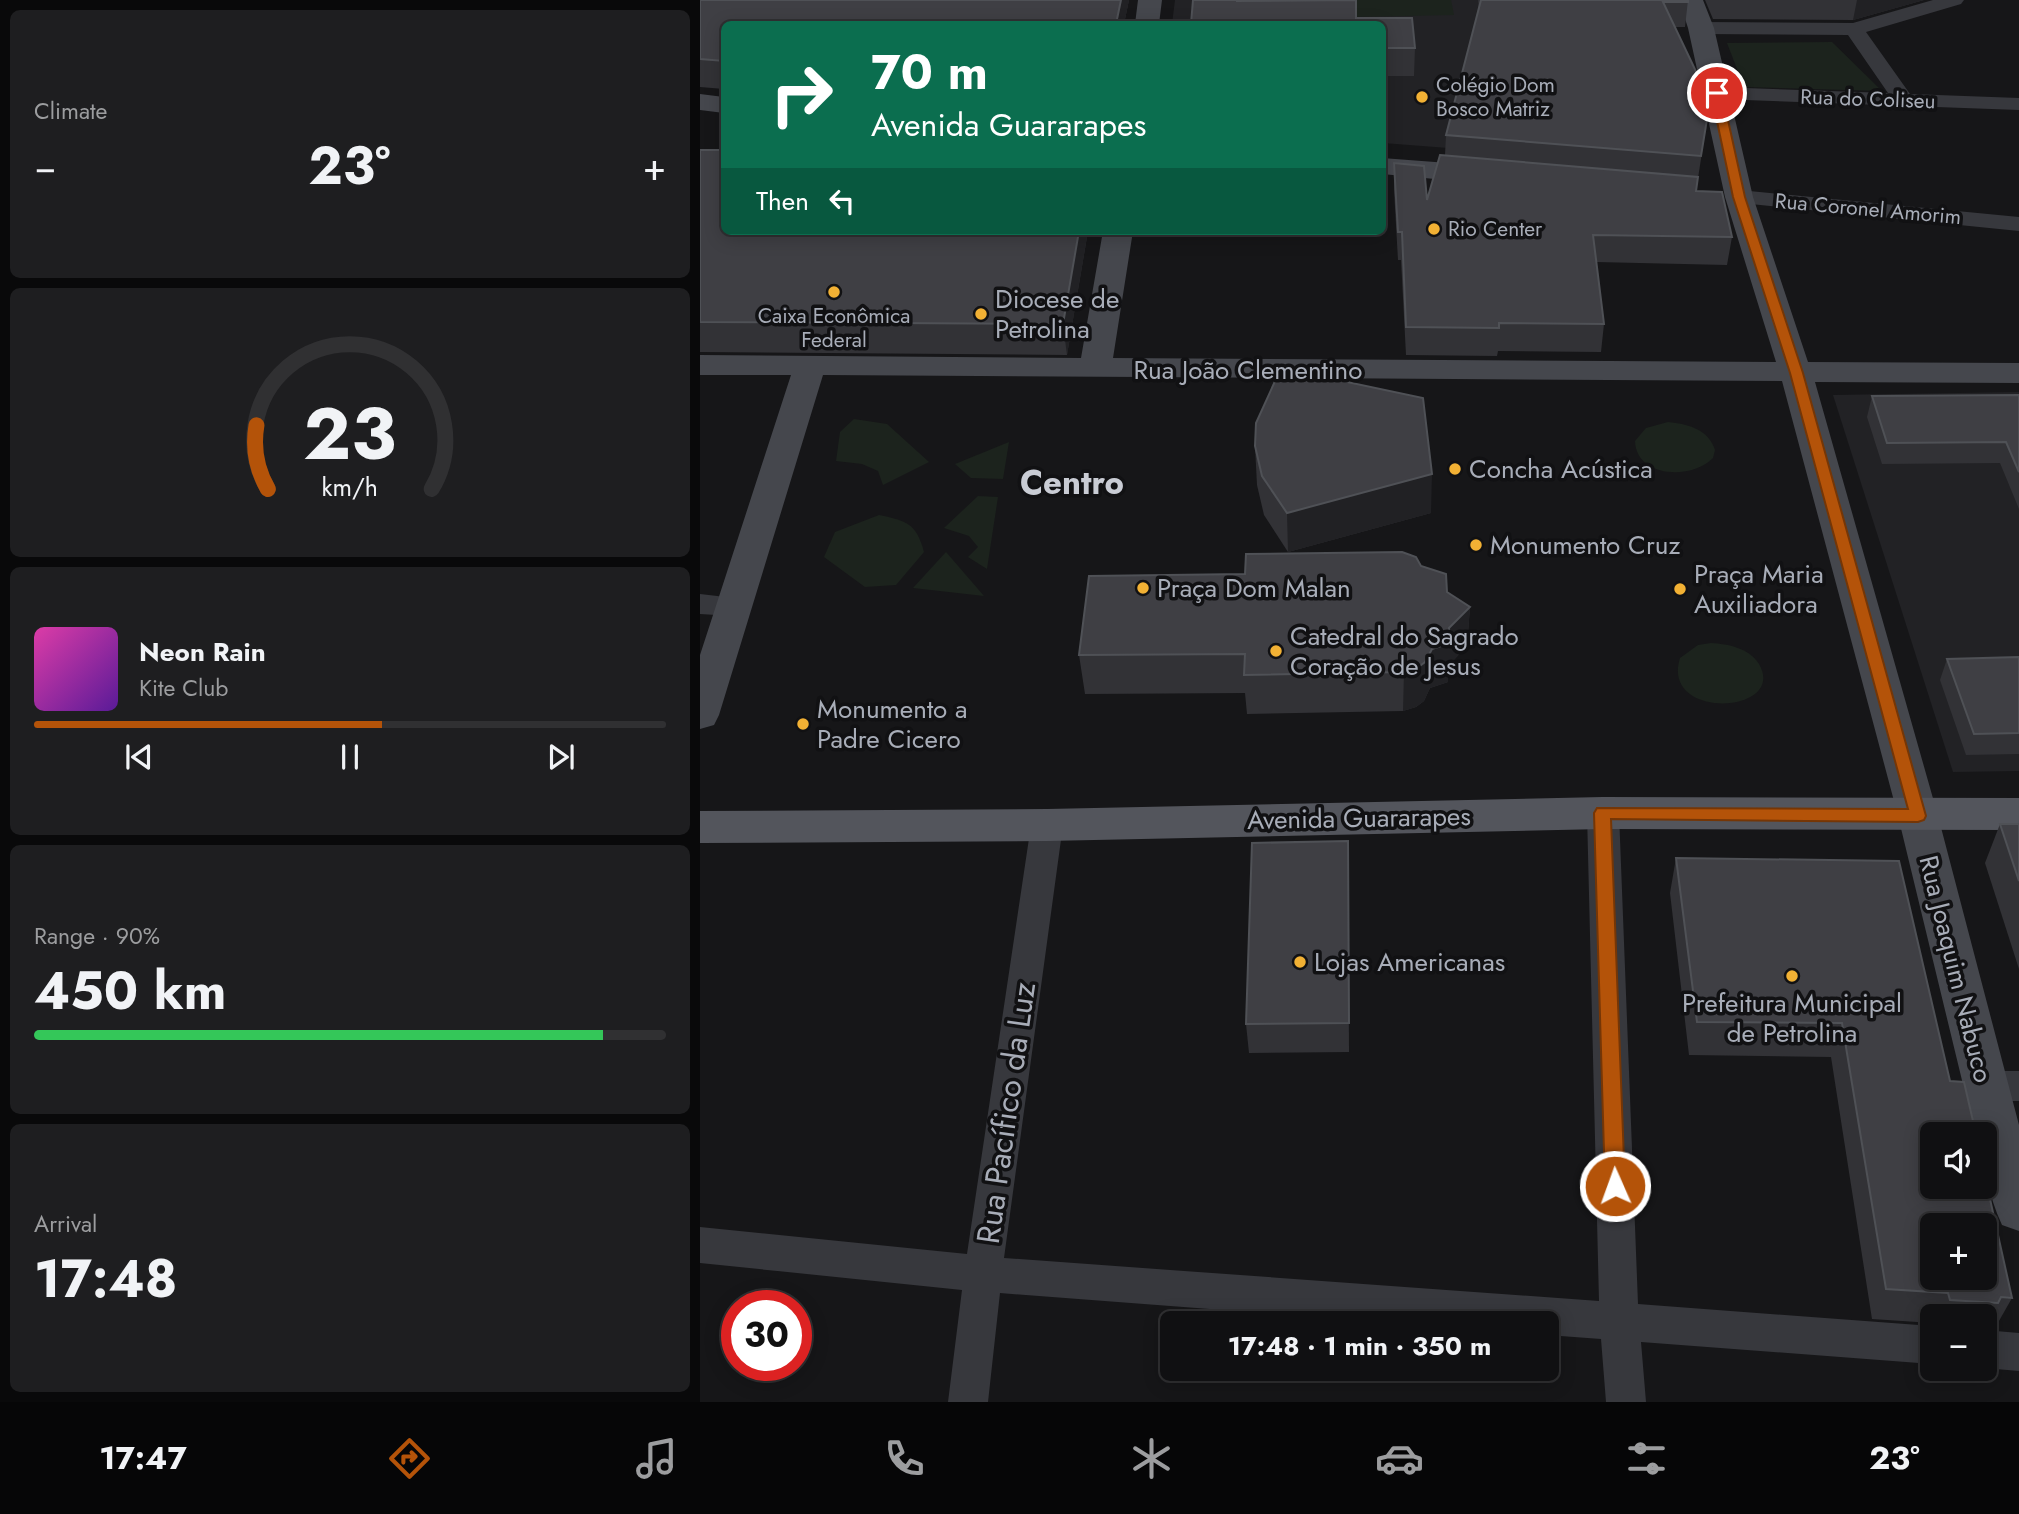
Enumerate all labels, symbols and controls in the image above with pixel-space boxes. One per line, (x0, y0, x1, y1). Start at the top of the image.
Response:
text: 70 m (871, 37, 988, 107)
icon: right (756, 49, 847, 140)
pin (1687, 63, 1747, 123)
place label: Colégio Dom Bosco Matriz (1436, 70, 1555, 124)
icon: arrive (1698, 74, 1736, 112)
street label: Rua do Coliseu (1800, 82, 1936, 116)
marker: Colégio Dom Bosco Matriz (1414, 89, 1430, 105)
text: Climate (34, 94, 107, 128)
text: Avenida Guararapes (871, 102, 1146, 148)
text: 23° (309, 128, 390, 204)
text: − (34, 139, 56, 194)
text: + (643, 139, 666, 194)
text: Then (756, 182, 809, 220)
icon: left (823, 182, 861, 220)
street label: Rua Coronel Amorim (1773, 186, 1963, 232)
place label: Rio Center (1448, 214, 1543, 244)
marker: Rio Center (1426, 221, 1442, 237)
place label: Diocese de Petrolina (995, 280, 1119, 348)
marker: Caixa Econômica Federal (826, 284, 842, 300)
place label: Caixa Econômica Federal (758, 301, 910, 355)
marker: Diocese de Petrolina (973, 306, 989, 322)
street label: Rua João Clementino (1134, 351, 1362, 389)
text: 23 (304, 381, 396, 486)
place label: Concha Acústica (1469, 450, 1653, 488)
district label: Centro (1020, 459, 1124, 506)
marker: Concha Acústica (1447, 461, 1463, 477)
text: km/h (322, 468, 378, 504)
place label: Monumento Cruz (1490, 526, 1680, 564)
marker: Monumento Cruz (1468, 537, 1484, 553)
place label: Praça Maria Auxiliadora (1694, 555, 1824, 623)
place label: Praça Dom Malan (1157, 569, 1351, 607)
marker: Praça Dom Malan (1135, 580, 1151, 596)
marker: Praça Maria Auxiliadora (1672, 581, 1688, 597)
place label: Catedral do Sagrado Coração de Jesus (1290, 617, 1519, 685)
text: Neon Rain (139, 633, 266, 671)
marker: Catedral do Sagrado Coração de Jesus (1268, 643, 1284, 659)
text: Kite Club (139, 671, 228, 705)
place label: Monumento a Padre Cicero (817, 690, 968, 758)
marker: Monumento a Padre Cicero (795, 716, 811, 732)
icon: previous (120, 738, 158, 776)
icon: pause (331, 738, 369, 776)
icon: next (542, 738, 580, 776)
street label: Avenida Guararapes (1247, 797, 1471, 839)
street label: Rua Joaquim Nabuco (1909, 852, 2003, 1086)
text: Range · 90% (34, 919, 160, 953)
place label: Lojas Americanas (1314, 943, 1505, 981)
text: 450 km (34, 953, 227, 1029)
marker: Lojas Americanas (1292, 954, 1308, 970)
marker: Prefeitura Municipal de Petrolina (1784, 968, 1800, 984)
street label: Rua Pacífico da Luz (965, 979, 1047, 1247)
place label: Prefeitura Municipal de Petrolina (1682, 984, 1902, 1052)
map controls (1920, 1122, 1997, 1381)
button: sound (1920, 1122, 1997, 1199)
position arrow (1578, 1149, 1652, 1223)
text: Arrival (34, 1207, 97, 1241)
button: + (1920, 1213, 1997, 1290)
text: 17:48 (34, 1241, 177, 1317)
speed limit sign: 30 (721, 1290, 812, 1381)
button: − (1920, 1304, 1997, 1381)
text: 17:48 · 1 min · 350 m (1228, 1327, 1491, 1365)
icon: directions (385, 1434, 434, 1483)
icon: music (632, 1434, 681, 1483)
icon: phone (880, 1434, 929, 1483)
icon: climate (1127, 1434, 1176, 1483)
icon: car (1375, 1434, 1424, 1483)
icon: filters (1622, 1434, 1671, 1483)
text: 17:47 (99, 1435, 187, 1481)
text: 23° (1869, 1435, 1920, 1481)

